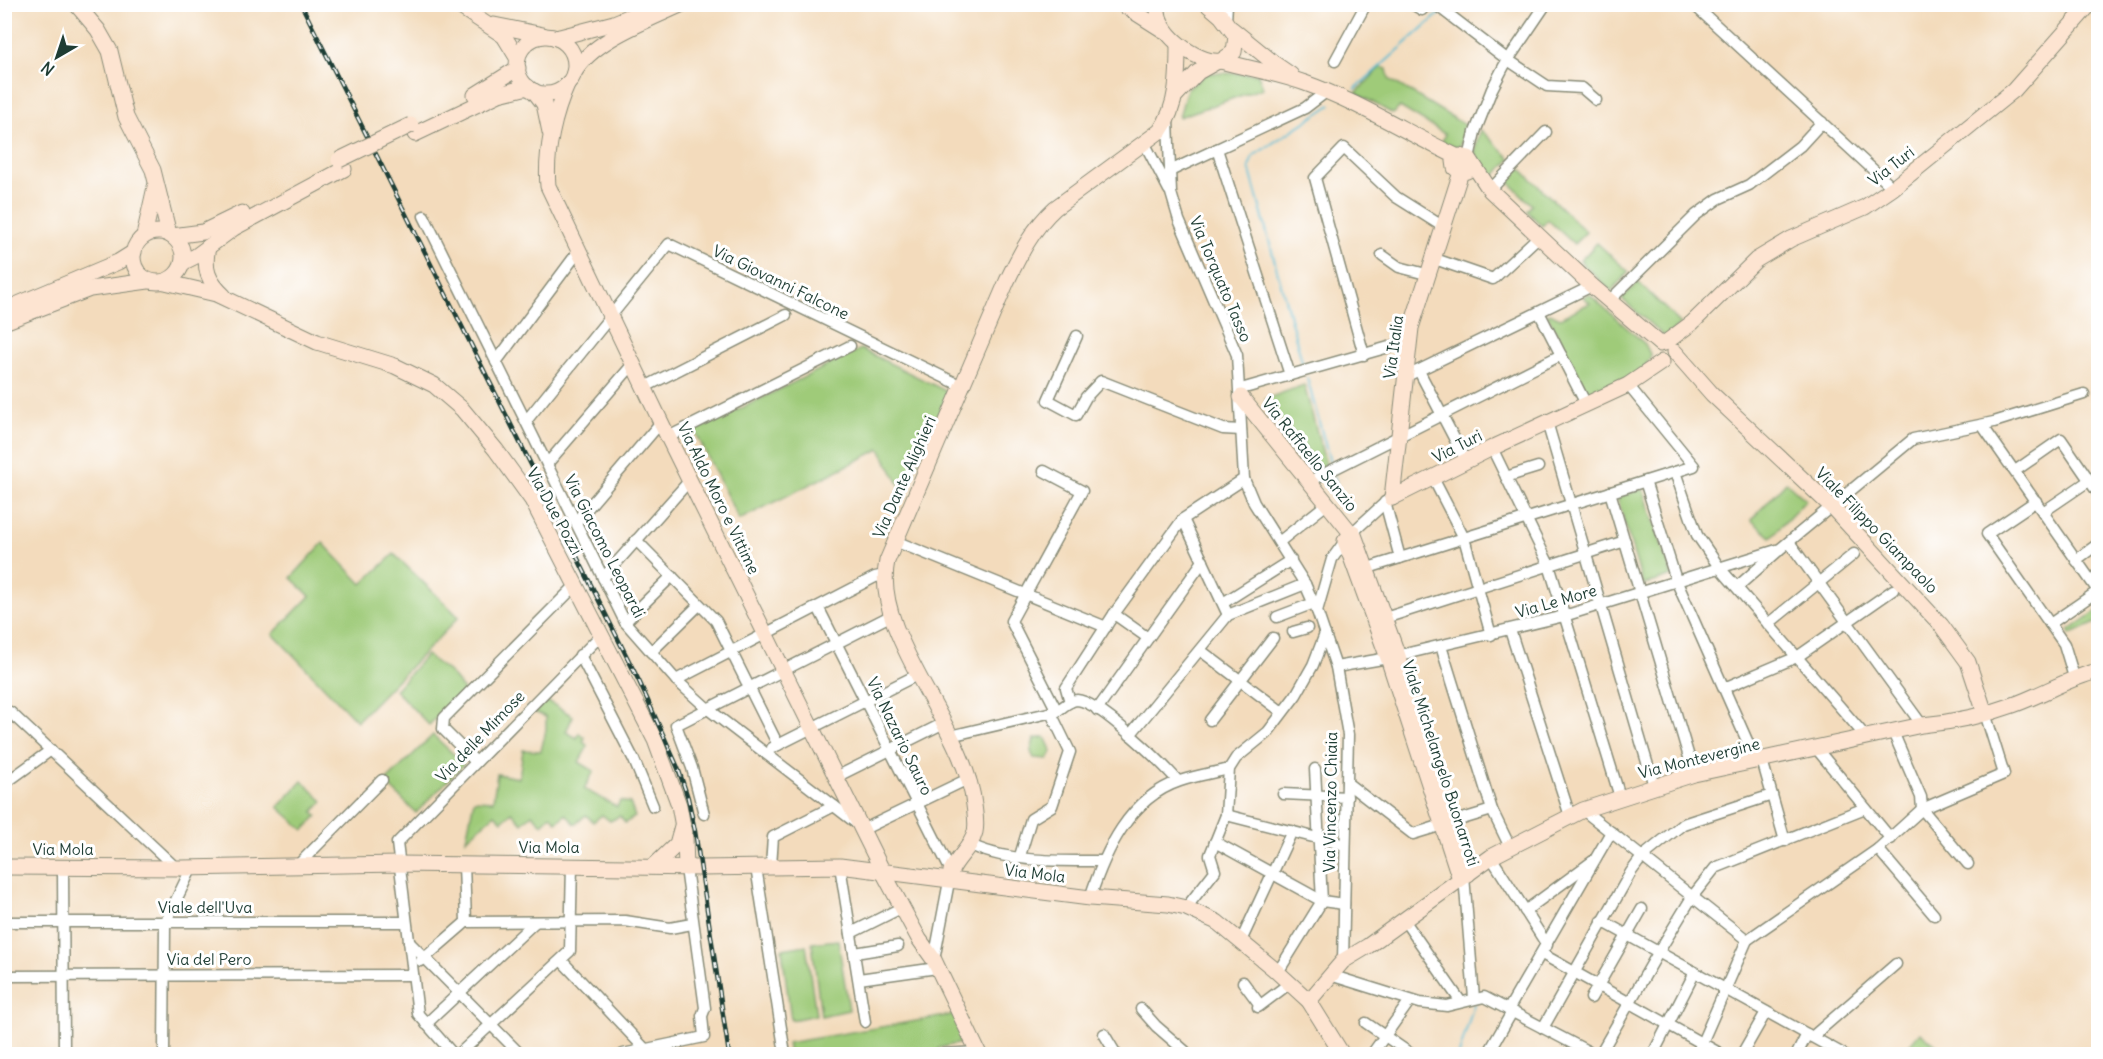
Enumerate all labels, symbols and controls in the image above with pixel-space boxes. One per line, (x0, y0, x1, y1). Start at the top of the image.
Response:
north arrow (27, 27, 87, 87)
text: N (37, 57, 58, 80)
street label: Via Turi (1864, 142, 1918, 190)
street label: Via Torquato Tasso (1185, 213, 1257, 345)
street label: Via Giovanni Falcone (710, 240, 852, 324)
street label: Via Italia (1379, 314, 1407, 380)
street label: Via Raffaello Sanzio (1258, 393, 1362, 515)
street label: Via Dante Alighieri (868, 413, 940, 541)
street label: Via Aldo Moro e Vittime (673, 419, 765, 577)
street label: Via Turi (1429, 425, 1485, 467)
street label: Viale Filippo Giampaolo (1812, 463, 1942, 597)
street label: Via Due Pozzi (523, 464, 587, 558)
street label: Via Giacomo Leopardi (560, 471, 650, 621)
street label: Via Le More (1513, 580, 1599, 622)
street label: Viale Michelangelo Buonarroti (1398, 658, 1484, 868)
street label: Via Nazario Sauro (863, 674, 937, 798)
street label: Via delle Mimose (431, 686, 529, 786)
street label: Via Vincenzo Chiaia (1319, 732, 1341, 872)
street label: Via Montevergine (1636, 733, 1762, 783)
street label: Via Mola (518, 837, 580, 857)
street label: Via Mola (32, 839, 94, 859)
street label: Via Mola (1003, 859, 1067, 887)
street label: Viale dell'Uva (158, 897, 252, 917)
street label: Via del Pero (167, 949, 251, 969)

